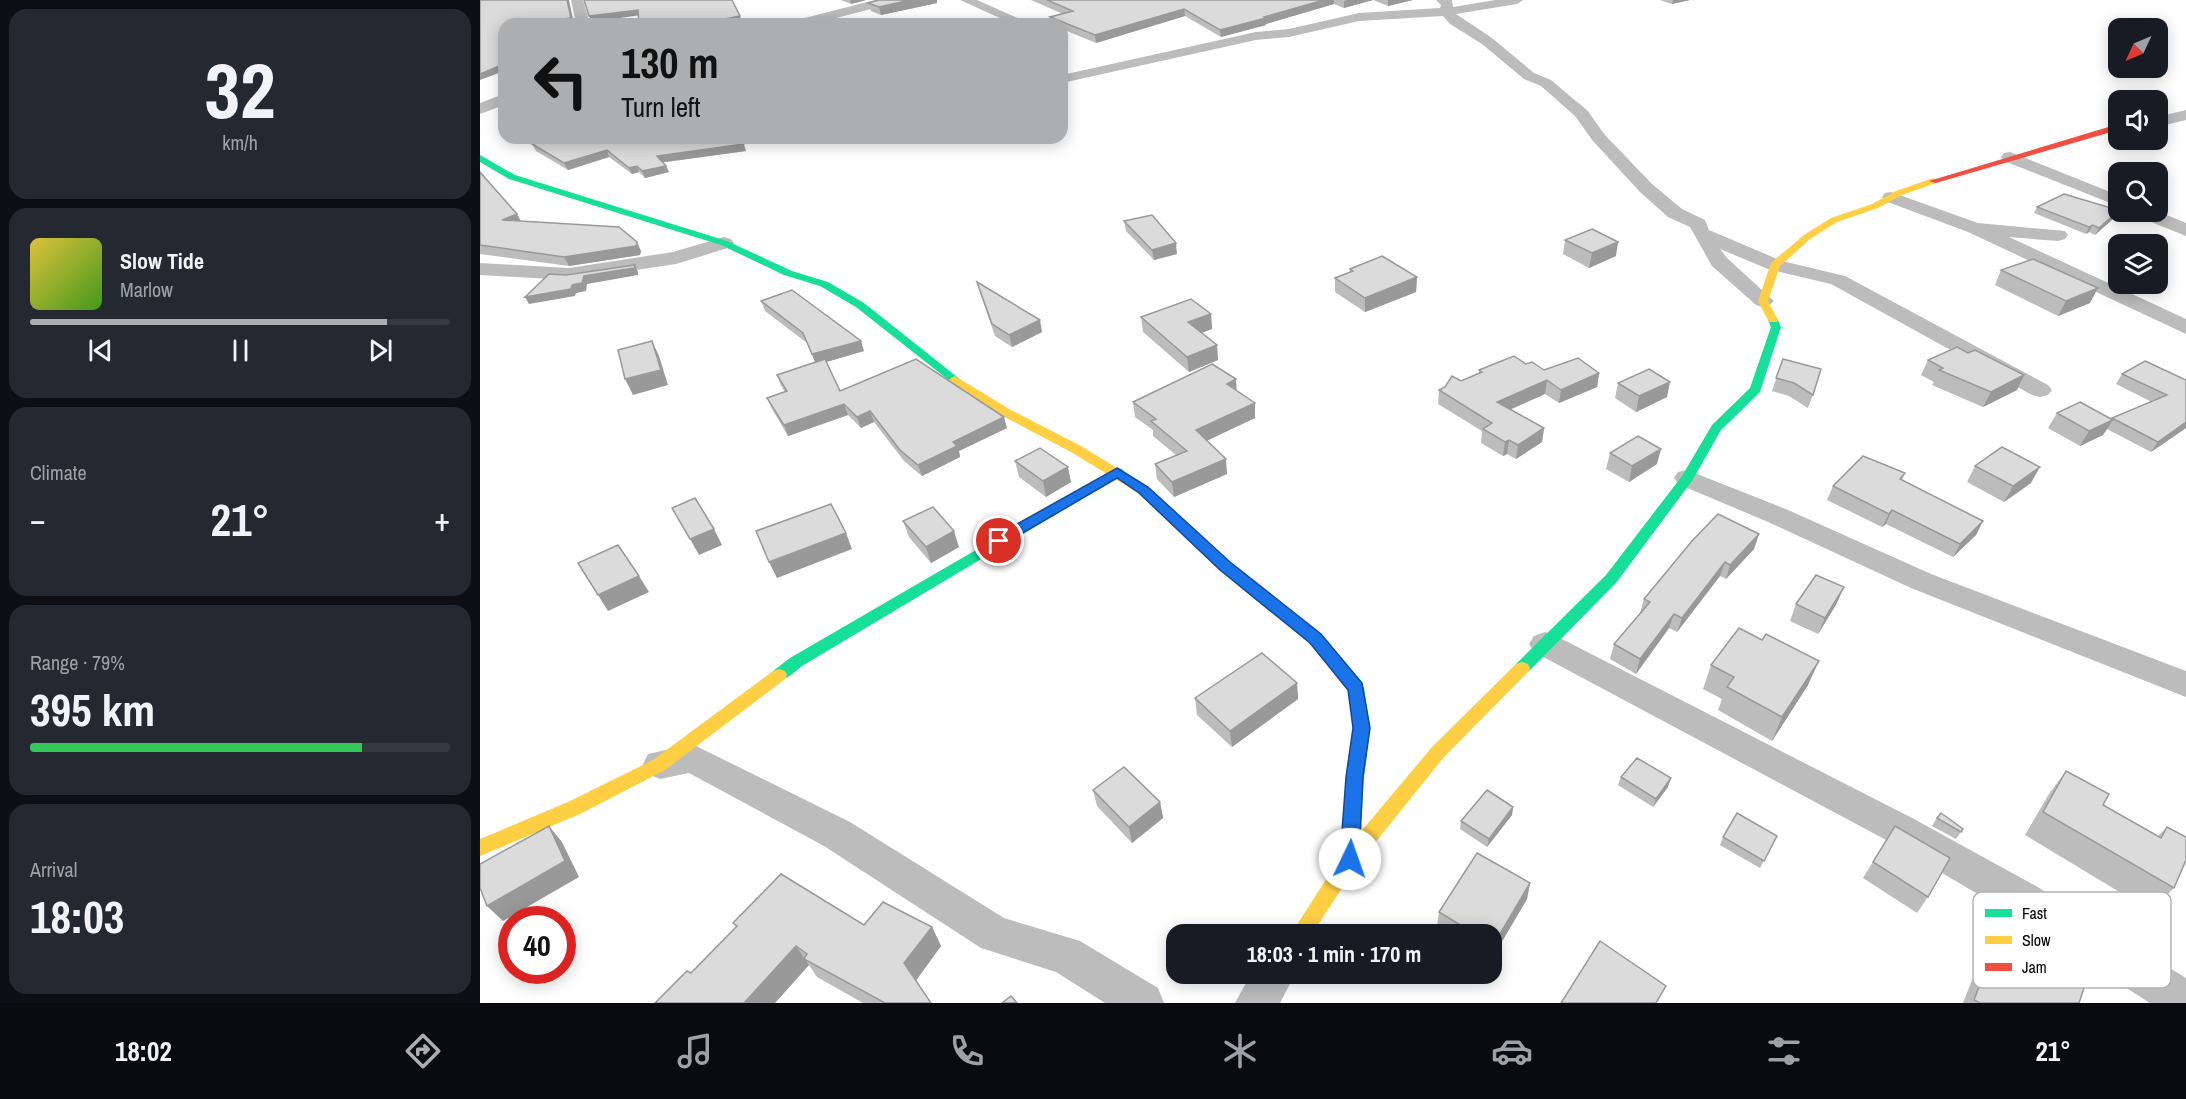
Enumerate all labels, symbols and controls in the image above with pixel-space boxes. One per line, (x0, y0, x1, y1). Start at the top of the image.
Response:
north arrow (2108, 18, 2168, 78)
map controls (2108, 18, 2168, 294)
text: 130 m (621, 35, 719, 91)
text: 32 (204, 37, 276, 142)
icon: left (522, 42, 600, 120)
text: Turn left (621, 89, 700, 125)
button: sound (2108, 90, 2168, 150)
text: km/h (222, 129, 258, 156)
button: search (2108, 162, 2168, 222)
button: layers (2108, 234, 2168, 294)
text: Slow Tide (120, 246, 204, 276)
text: Marlow (120, 276, 173, 303)
icon: previous (84, 334, 117, 367)
icon: pause (224, 334, 257, 367)
icon: next (364, 334, 397, 367)
text: Climate (30, 459, 87, 486)
text: 21° (210, 489, 270, 550)
text: − (30, 497, 46, 541)
text: + (434, 497, 450, 541)
pin (973, 515, 1024, 566)
icon: arrive (982, 524, 1015, 557)
text: Range · 79% (30, 649, 125, 676)
text: 395 km (30, 679, 155, 740)
position arrow (1318, 827, 1382, 891)
text: Arrival (30, 856, 77, 883)
text: 18:03 (30, 886, 124, 947)
legend (1973, 892, 2171, 988)
text: Fast (2022, 902, 2047, 924)
speed limit sign: 40 (498, 906, 576, 984)
text: Slow (2022, 929, 2051, 951)
text: 18:03 · 1 min · 170 m (1247, 939, 1421, 969)
text: Jam (2022, 956, 2047, 978)
icon: directions (402, 1030, 444, 1072)
icon: music (674, 1030, 716, 1072)
icon: phone (946, 1030, 988, 1072)
icon: climate (1219, 1030, 1261, 1072)
icon: car (1491, 1030, 1533, 1072)
icon: filters (1763, 1030, 1805, 1072)
text: 18:02 (115, 1033, 172, 1069)
text: 21° (2035, 1033, 2071, 1069)

